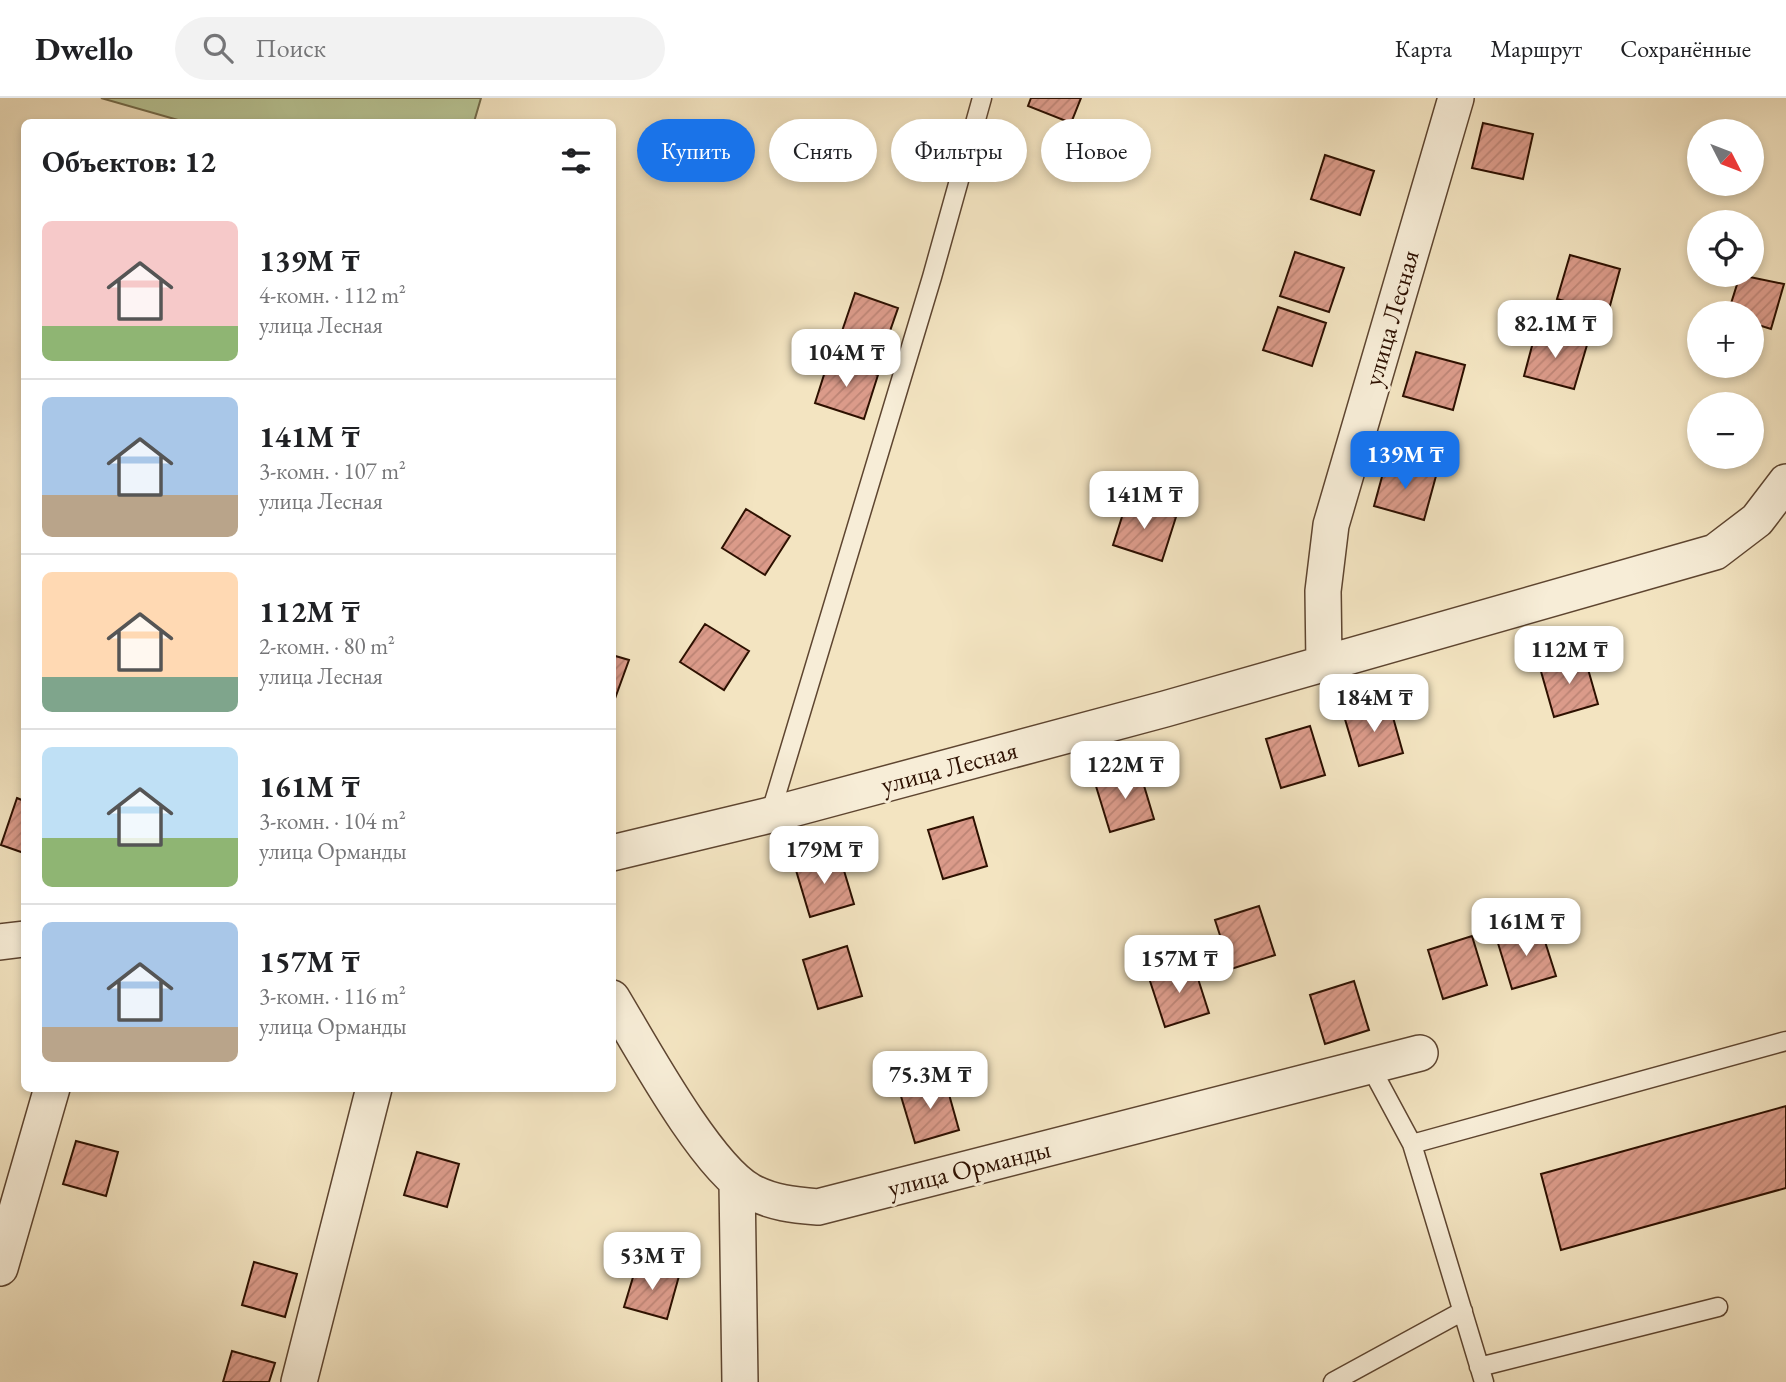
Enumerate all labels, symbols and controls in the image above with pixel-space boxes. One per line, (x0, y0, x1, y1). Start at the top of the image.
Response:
search box (175, 17, 665, 80)
text: Dwello (35, 27, 133, 70)
icon: search (199, 29, 237, 67)
text: Поиск (255, 31, 326, 65)
text: Карта (1395, 33, 1452, 64)
text: Маршрут (1490, 33, 1582, 64)
text: Сохранённые (1620, 33, 1751, 64)
chip: Купить (637, 119, 755, 182)
chip: Снять (769, 119, 877, 182)
chip: Фильтры (891, 119, 1027, 182)
chip: Новое (1041, 119, 1151, 182)
north arrow (1687, 119, 1764, 196)
map controls (1687, 119, 1764, 469)
text: Объектов: 12 (42, 142, 216, 181)
icon: filters (557, 142, 595, 180)
button: locate (1687, 210, 1764, 287)
text: 139M ₸ (259, 241, 359, 280)
street label: улица Лесная (1355, 246, 1427, 390)
icon: home (98, 249, 182, 333)
text: 4-комн. · 112 m² (259, 280, 406, 310)
pin: 82.1M ₸ (1490, 300, 1620, 360)
button: + (1687, 301, 1764, 378)
text: 82.1M ₸ (1514, 308, 1596, 338)
text: улица Лесная (259, 310, 383, 340)
pin: 104M ₸ (789, 330, 903, 389)
text: 104M ₸ (807, 337, 885, 367)
button: − (1687, 392, 1764, 469)
text: 141M ₸ (259, 417, 359, 456)
icon: home (98, 425, 182, 509)
pin: 139M ₸ (1348, 432, 1462, 491)
text: 139M ₸ (1366, 439, 1444, 469)
text: 3-комн. · 107 m² (259, 456, 406, 486)
pin: 141M ₸ (1087, 472, 1201, 531)
text: 141M ₸ (1105, 479, 1183, 509)
text: улица Лесная (259, 486, 383, 516)
text: 112M ₸ (259, 592, 359, 631)
icon: home (98, 600, 182, 684)
pin: 112M ₸ (1512, 626, 1626, 686)
text: 2-комн. · 80 m² (259, 631, 395, 661)
text: 112M ₸ (1530, 634, 1608, 664)
text: улица Лесная (259, 661, 383, 691)
pin: 184M ₸ (1317, 674, 1431, 734)
text: 184M ₸ (1335, 682, 1413, 712)
street label: улица Лесная (877, 732, 1021, 802)
pin: 122M ₸ (1068, 742, 1182, 801)
text: 122M ₸ (1086, 749, 1164, 779)
text: 161M ₸ (259, 767, 359, 806)
icon: home (98, 775, 182, 859)
text: 3-комн. · 104 m² (259, 806, 406, 836)
pin: 179M ₸ (767, 826, 881, 886)
text: 179M ₸ (785, 834, 863, 864)
text: улица Орманды (259, 836, 407, 866)
pin: 161M ₸ (1469, 898, 1583, 958)
text: 161M ₸ (1487, 906, 1565, 936)
pin: 157M ₸ (1122, 936, 1236, 995)
text: 157M ₸ (259, 942, 359, 981)
text: 157M ₸ (1140, 943, 1218, 973)
icon: home (98, 950, 182, 1034)
text: 3-комн. · 116 m² (259, 981, 406, 1011)
text: улица Орманды (259, 1011, 407, 1041)
pin: 75.3M ₸ (865, 1052, 995, 1111)
text: 75.3M ₸ (889, 1059, 971, 1089)
street label: улица Орманды (884, 1131, 1054, 1205)
pin: 53M ₸ (603, 1232, 701, 1292)
text: 53M ₸ (620, 1240, 684, 1270)

